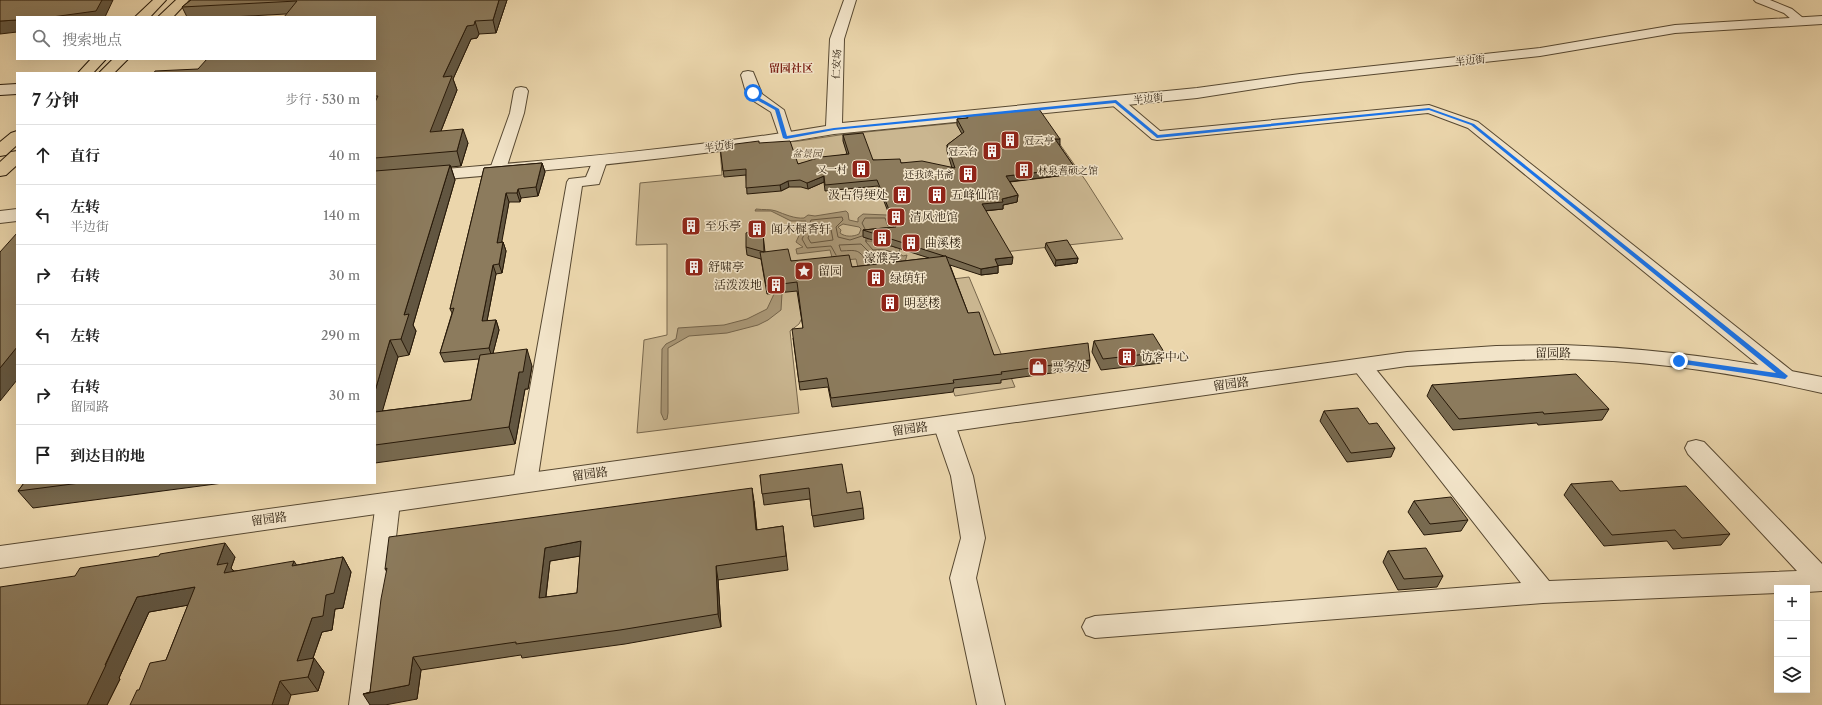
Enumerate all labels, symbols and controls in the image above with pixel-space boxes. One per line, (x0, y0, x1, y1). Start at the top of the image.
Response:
search box (16, 16, 376, 60)
icon: search (30, 27, 52, 49)
text: 搜索地点 (62, 30, 122, 49)
street label: 仁安场 (829, 49, 844, 79)
street label: 半边街 (1454, 52, 1486, 69)
district label: 留园社区 (769, 61, 813, 75)
route start (744, 84, 762, 102)
text: 7 分钟 (32, 90, 79, 110)
street label: 半边街 (1132, 90, 1164, 107)
text: 步行 · 530 m (285, 91, 360, 107)
building icon: 冠云亭 (999, 129, 1021, 151)
place label: 冠云亭 (1024, 134, 1054, 147)
street label: 半边街 (703, 138, 735, 155)
building icon: 冠云台 (981, 140, 1003, 162)
icon: ahead (32, 144, 54, 166)
place label: 冠云台 (948, 145, 978, 158)
text: 直行 (70, 146, 100, 165)
text: 40 m (329, 147, 360, 163)
park label: 盆景园 (792, 147, 824, 160)
building icon: 又一村 (850, 158, 872, 180)
building icon: 林泉耆硕之馆 (1013, 159, 1035, 181)
place label: 又一村 (817, 163, 847, 176)
building icon: 还我读书斋 (957, 163, 979, 185)
place label: 林泉耆硕之馆 (1038, 164, 1098, 177)
place label: 还我读书斋 (904, 168, 954, 181)
building icon: 汲古得绠处 (891, 184, 913, 206)
building icon: 五峰仙馆 (926, 184, 948, 206)
place label: 汲古得绠处 (828, 187, 888, 202)
place label: 五峰仙馆 (951, 187, 999, 202)
text: 左转 (70, 197, 100, 216)
icon: left (32, 204, 54, 226)
building icon: 清风池馆 (885, 206, 907, 228)
text: 140 m (323, 207, 360, 223)
place label: 清风池馆 (910, 209, 958, 224)
building icon: 至乐亭 (680, 215, 702, 237)
text: 半边街 (70, 218, 109, 234)
place label: 至乐亭 (705, 218, 741, 233)
building icon: 闻木樨香轩 (746, 218, 768, 240)
place label: 闻木樨香轩 (771, 221, 831, 236)
building icon: 濠濮亭 (871, 227, 893, 249)
building icon: 曲溪楼 (900, 232, 922, 254)
place label: 曲溪楼 (925, 235, 961, 250)
place label: 濠濮亭 (864, 250, 900, 265)
building icon: 舒啸亭 (683, 256, 705, 278)
place label: 舒啸亭 (708, 259, 744, 274)
place icon: 留园 (793, 260, 815, 282)
place label: 留园 (818, 263, 842, 278)
icon: right (32, 264, 54, 286)
text: 右转 (70, 266, 100, 285)
text: 30 m (329, 267, 360, 283)
building icon: 绿荫轩 (865, 267, 887, 289)
place label: 绿荫轩 (890, 270, 926, 285)
building icon: 活泼泼地 (765, 274, 787, 296)
place label: 活泼泼地 (714, 277, 762, 292)
building icon: 明瑟楼 (879, 292, 901, 314)
place label: 明瑟楼 (904, 295, 940, 310)
icon: left (32, 324, 54, 346)
text: 左转 (70, 326, 100, 345)
text: 290 m (321, 327, 360, 343)
street label: 留园路 (1535, 345, 1571, 360)
building icon: 访客中心 (1116, 346, 1138, 368)
place label: 访客中心 (1141, 349, 1189, 364)
route end (1670, 352, 1688, 370)
shop icon: 票务处 (1027, 356, 1049, 378)
place label: 票务处 (1052, 359, 1088, 374)
street label: 留园路 (1212, 374, 1250, 393)
text: 右转 (70, 377, 100, 396)
icon: right (32, 384, 54, 406)
text: 30 m (329, 387, 360, 403)
text: 留园路 (70, 398, 109, 414)
street label: 留园路 (891, 419, 929, 438)
icon: arrive (32, 444, 54, 466)
text: 到达目的地 (70, 446, 145, 465)
street label: 留园路 (571, 464, 609, 483)
street label: 留园路 (250, 509, 288, 528)
map controls (1774, 585, 1810, 693)
button: + (1774, 585, 1810, 621)
button: − (1774, 621, 1810, 657)
button: layers (1774, 657, 1810, 693)

